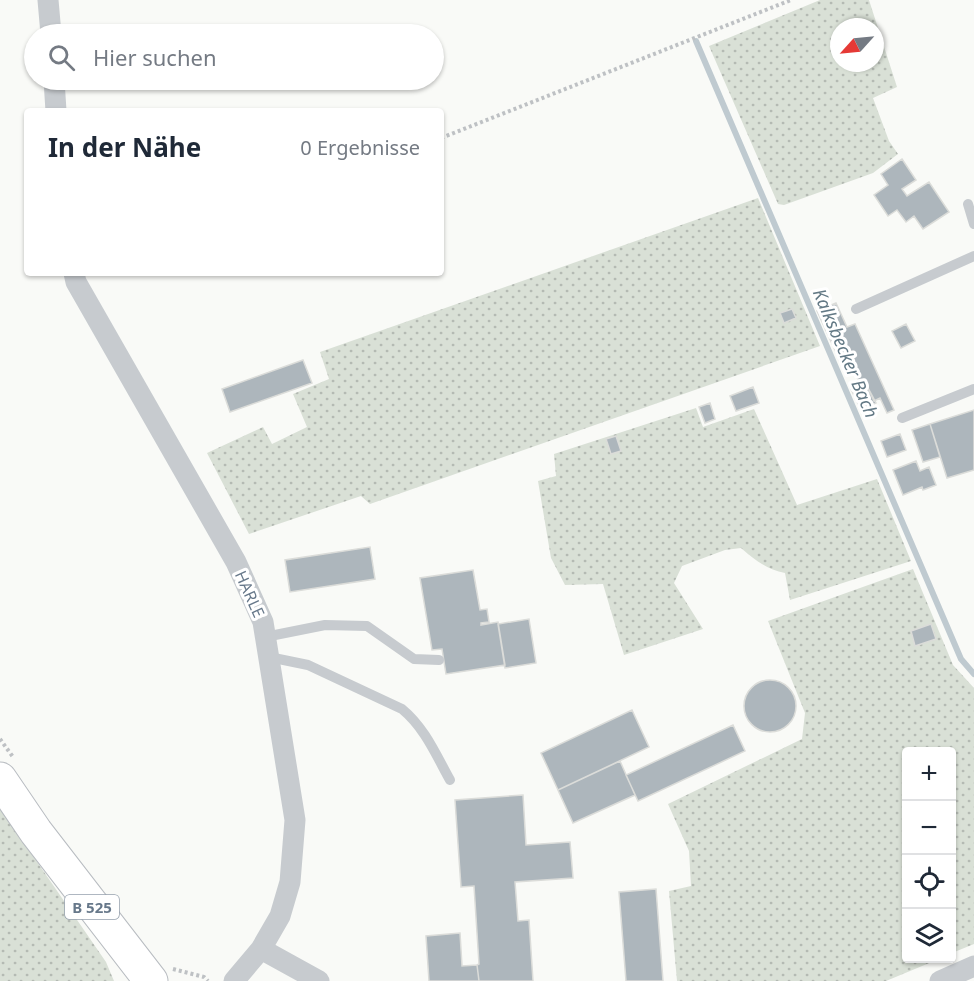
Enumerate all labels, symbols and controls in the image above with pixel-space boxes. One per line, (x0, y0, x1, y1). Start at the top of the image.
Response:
north arrow (830, 18, 884, 72)
search box (24, 24, 444, 90)
icon: search (45, 41, 78, 74)
text: Hier suchen (93, 42, 217, 72)
text: In der Nähe (48, 129, 201, 165)
text: 0 Ergebnisse (300, 134, 420, 161)
water label: Kalksbecker Bach (808, 285, 884, 421)
street label: HARLE (230, 567, 270, 621)
map controls (902, 747, 956, 963)
button: + (902, 747, 956, 801)
button: − (902, 801, 956, 855)
button: locate (902, 855, 956, 909)
road number: B 525 (65, 895, 119, 919)
button: layers (902, 909, 956, 963)

